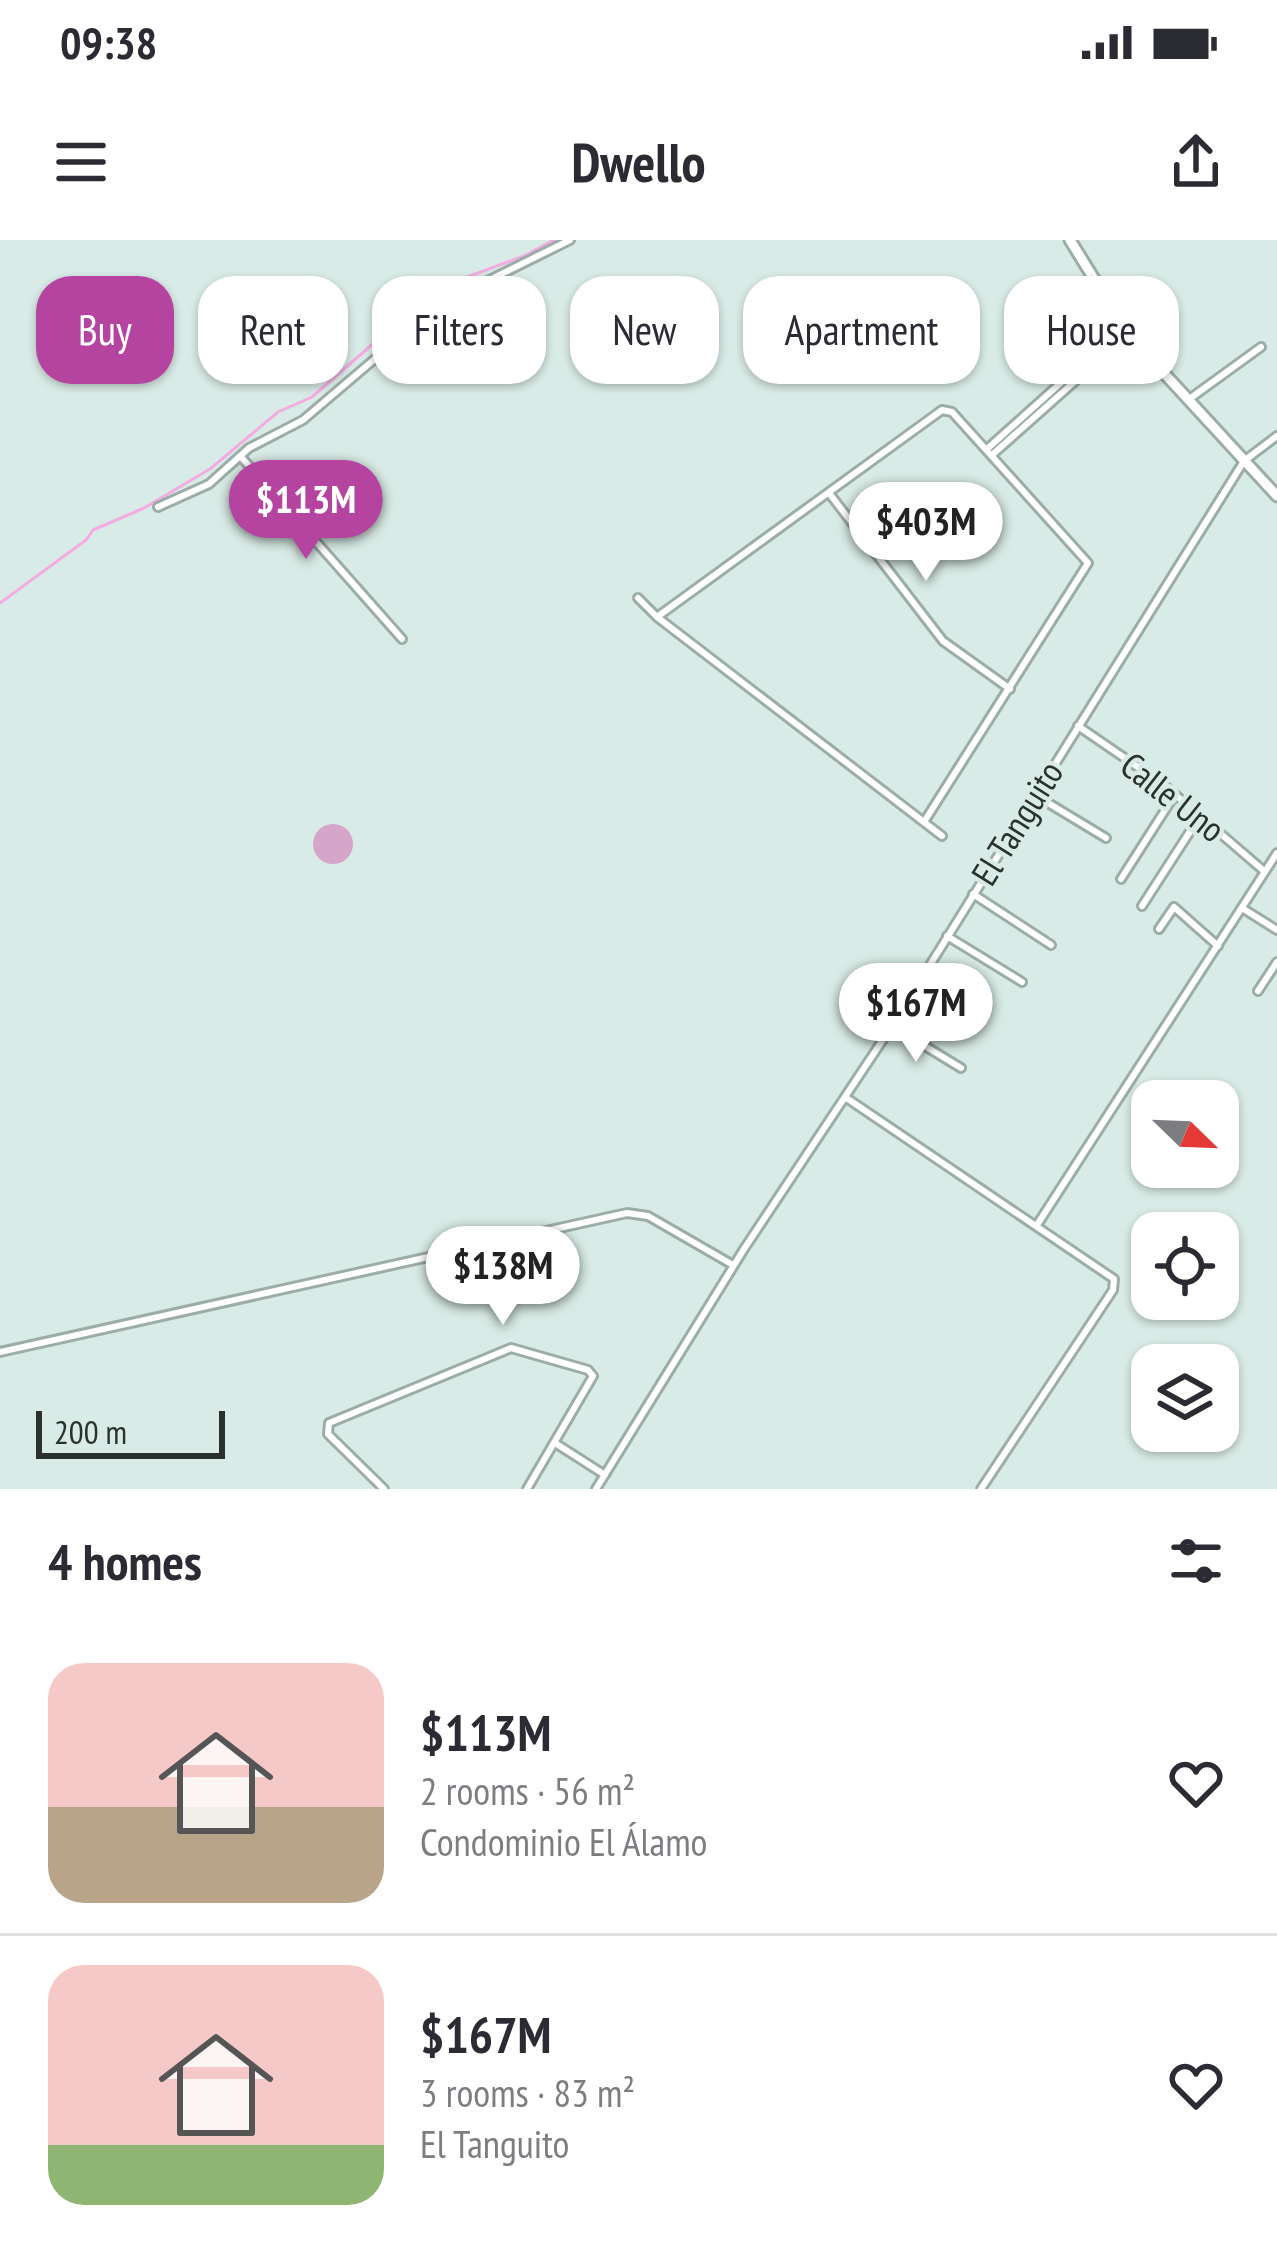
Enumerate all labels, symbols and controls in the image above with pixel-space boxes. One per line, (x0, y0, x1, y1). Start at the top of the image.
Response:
text: 09:38 (60, 13, 157, 71)
text: Dwello (571, 127, 706, 197)
icon: menu (48, 129, 114, 195)
icon: share (1163, 129, 1229, 195)
chip: Buy (36, 276, 174, 384)
chip: Rent (198, 276, 348, 384)
chip: Filters (372, 276, 546, 384)
chip: New (570, 276, 719, 384)
chip: Apartment (743, 276, 980, 384)
chip: House (1004, 276, 1179, 384)
pin: $113M (222, 460, 390, 562)
text: $113M (256, 473, 356, 524)
pin: $403M (842, 482, 1010, 584)
text: $403M (876, 495, 976, 546)
street label: Calle Uno (1112, 741, 1235, 852)
street label: El Tanguito (960, 752, 1073, 894)
pin: $167M (832, 963, 1000, 1065)
text: $167M (866, 976, 966, 1027)
north arrow (1131, 1080, 1239, 1188)
map controls (1131, 1080, 1239, 1452)
button: locate (1131, 1212, 1239, 1320)
pin: $138M (419, 1226, 587, 1328)
text: $138M (453, 1239, 553, 1290)
button: layers (1131, 1344, 1239, 1452)
scale bar (36, 1405, 225, 1458)
text: 200 m (54, 1410, 127, 1453)
text: 4 homes (48, 1528, 202, 1594)
icon: filters (1163, 1528, 1229, 1594)
text: $113M (420, 1699, 551, 1765)
icon: home (144, 1711, 288, 1855)
icon: heart (1163, 1750, 1229, 1816)
text: 2 rooms · 56 m² (420, 1765, 635, 1816)
text: Condominio El Álamo (420, 1816, 707, 1867)
text: $167M (420, 2001, 551, 2067)
icon: home (144, 2013, 288, 2157)
icon: heart (1163, 2052, 1229, 2118)
text: 3 rooms · 83 m² (420, 2067, 635, 2118)
text: El Tanguito (420, 2118, 569, 2169)

